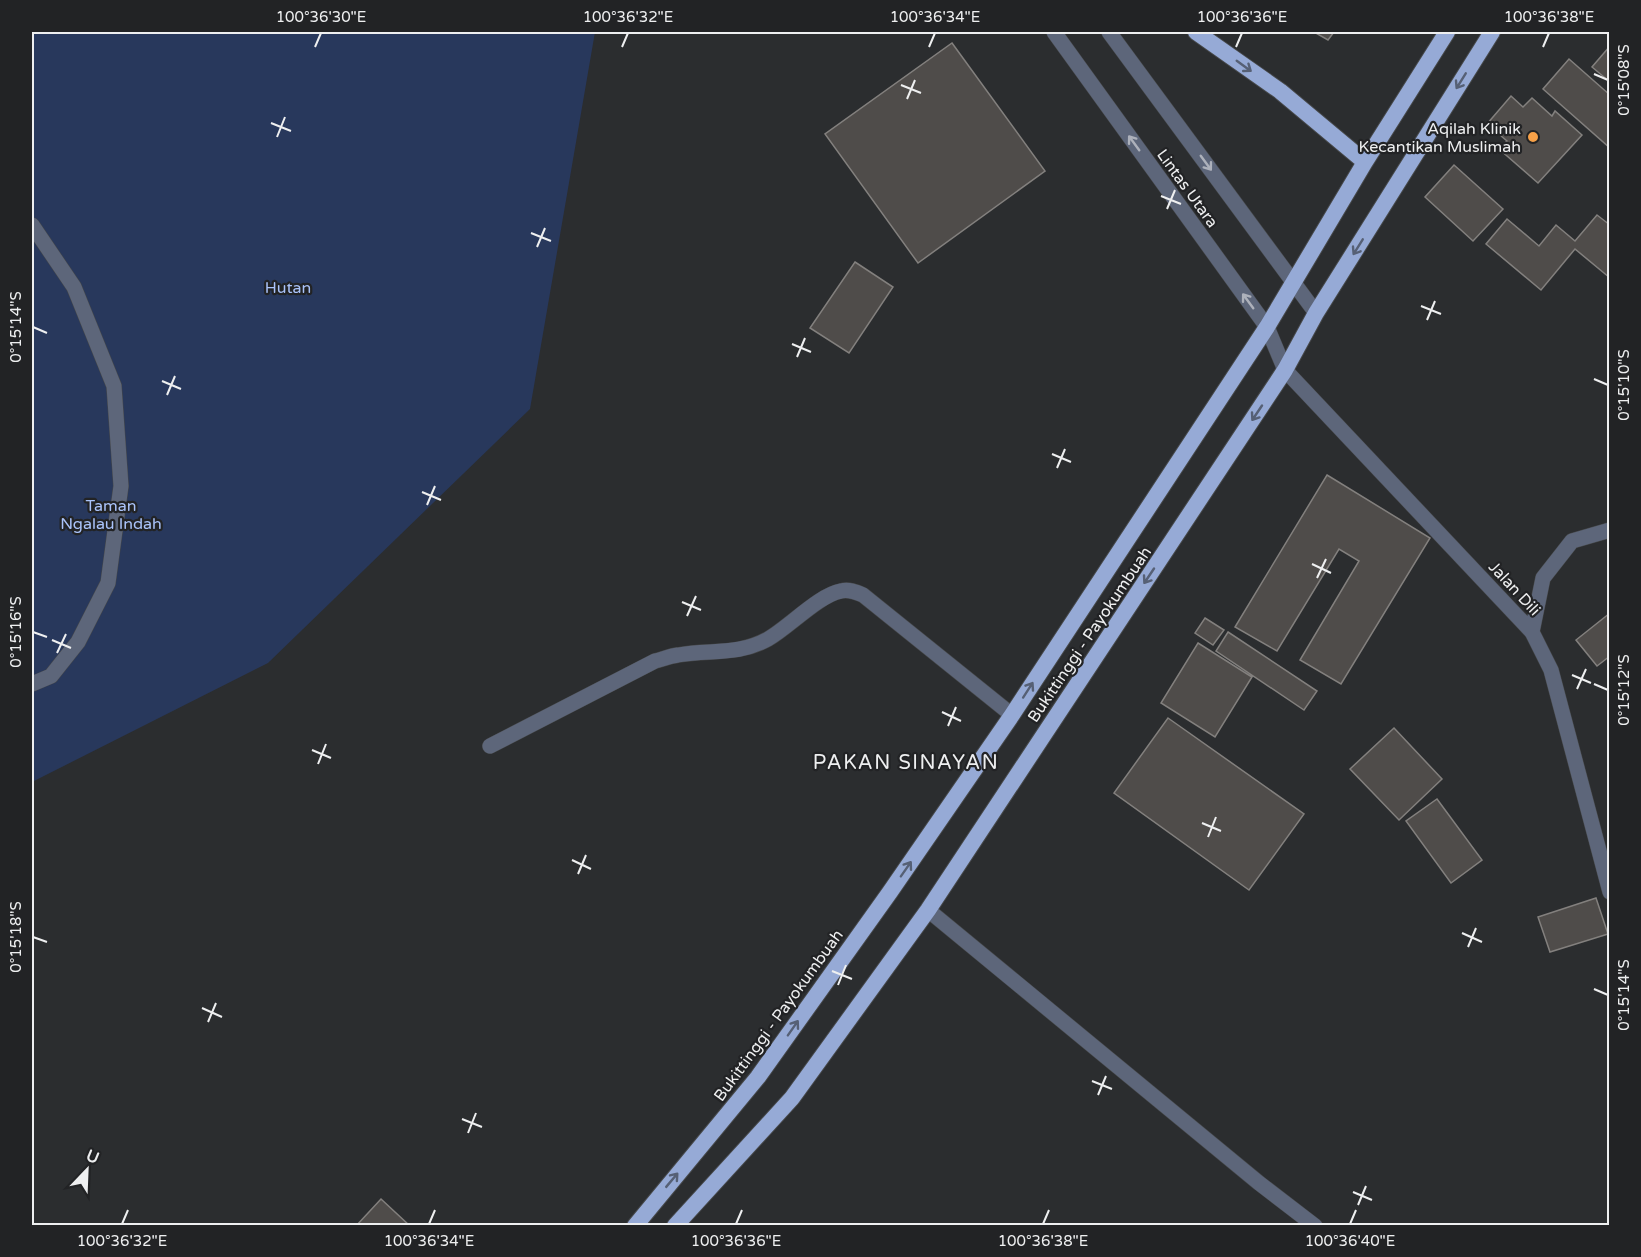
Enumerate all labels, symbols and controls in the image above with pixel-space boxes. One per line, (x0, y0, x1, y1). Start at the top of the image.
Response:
text: 100°36'30"E (276, 8, 366, 26)
text: 100°36'32"E (583, 8, 673, 26)
text: 100°36'34"E (890, 8, 980, 26)
text: 100°36'36"E (1197, 8, 1287, 26)
text: 100°36'38"E (1504, 8, 1594, 26)
text: 0°15'08"S (1615, 44, 1633, 116)
one-way arrow (1235, 59, 1251, 72)
one-way arrow (1454, 72, 1466, 89)
place label: Aqilah Klinik Kecantikan Muslimah (1359, 119, 1521, 157)
marker: Aqilah Klinik Kecantikan Muslimah (1526, 130, 1540, 144)
one-way arrow (1128, 135, 1140, 151)
street label: Lintas Utara (1152, 146, 1222, 232)
one-way arrow (1199, 155, 1212, 171)
one-way arrow (1351, 238, 1363, 255)
park label: Hutan (265, 278, 311, 298)
text: 0°15'14"S (7, 291, 25, 363)
one-way arrow (1242, 293, 1254, 309)
text: 0°15'10"S (1615, 349, 1633, 421)
one-way arrow (1251, 405, 1263, 421)
park label: Taman Ngalau Indah (60, 496, 162, 534)
street label: Bukittinggi - Payokumbuah (1024, 543, 1156, 726)
street label: Jalan Dili (1484, 557, 1544, 620)
one-way arrow (1143, 567, 1155, 584)
text: 0°15'16"S (7, 596, 25, 668)
text: 0°15'12"S (1615, 654, 1633, 726)
one-way arrow (1022, 683, 1034, 699)
district label: PAKAN SINAYAN (813, 751, 999, 775)
one-way arrow (900, 861, 912, 877)
text: 0°15'18"S (7, 901, 25, 973)
street label: Bukittinggi - Payokumbuah (710, 926, 848, 1105)
text: 0°15'14"S (1615, 959, 1633, 1031)
one-way arrow (787, 1020, 799, 1036)
north arrow (57, 1140, 117, 1200)
text: U (83, 1146, 102, 1169)
one-way arrow (665, 1173, 678, 1189)
text: 100°36'32"E (77, 1232, 167, 1250)
text: 100°36'34"E (384, 1232, 474, 1250)
text: 100°36'36"E (691, 1232, 781, 1250)
text: 100°36'38"E (998, 1232, 1088, 1250)
text: 100°36'40"E (1305, 1232, 1395, 1250)

